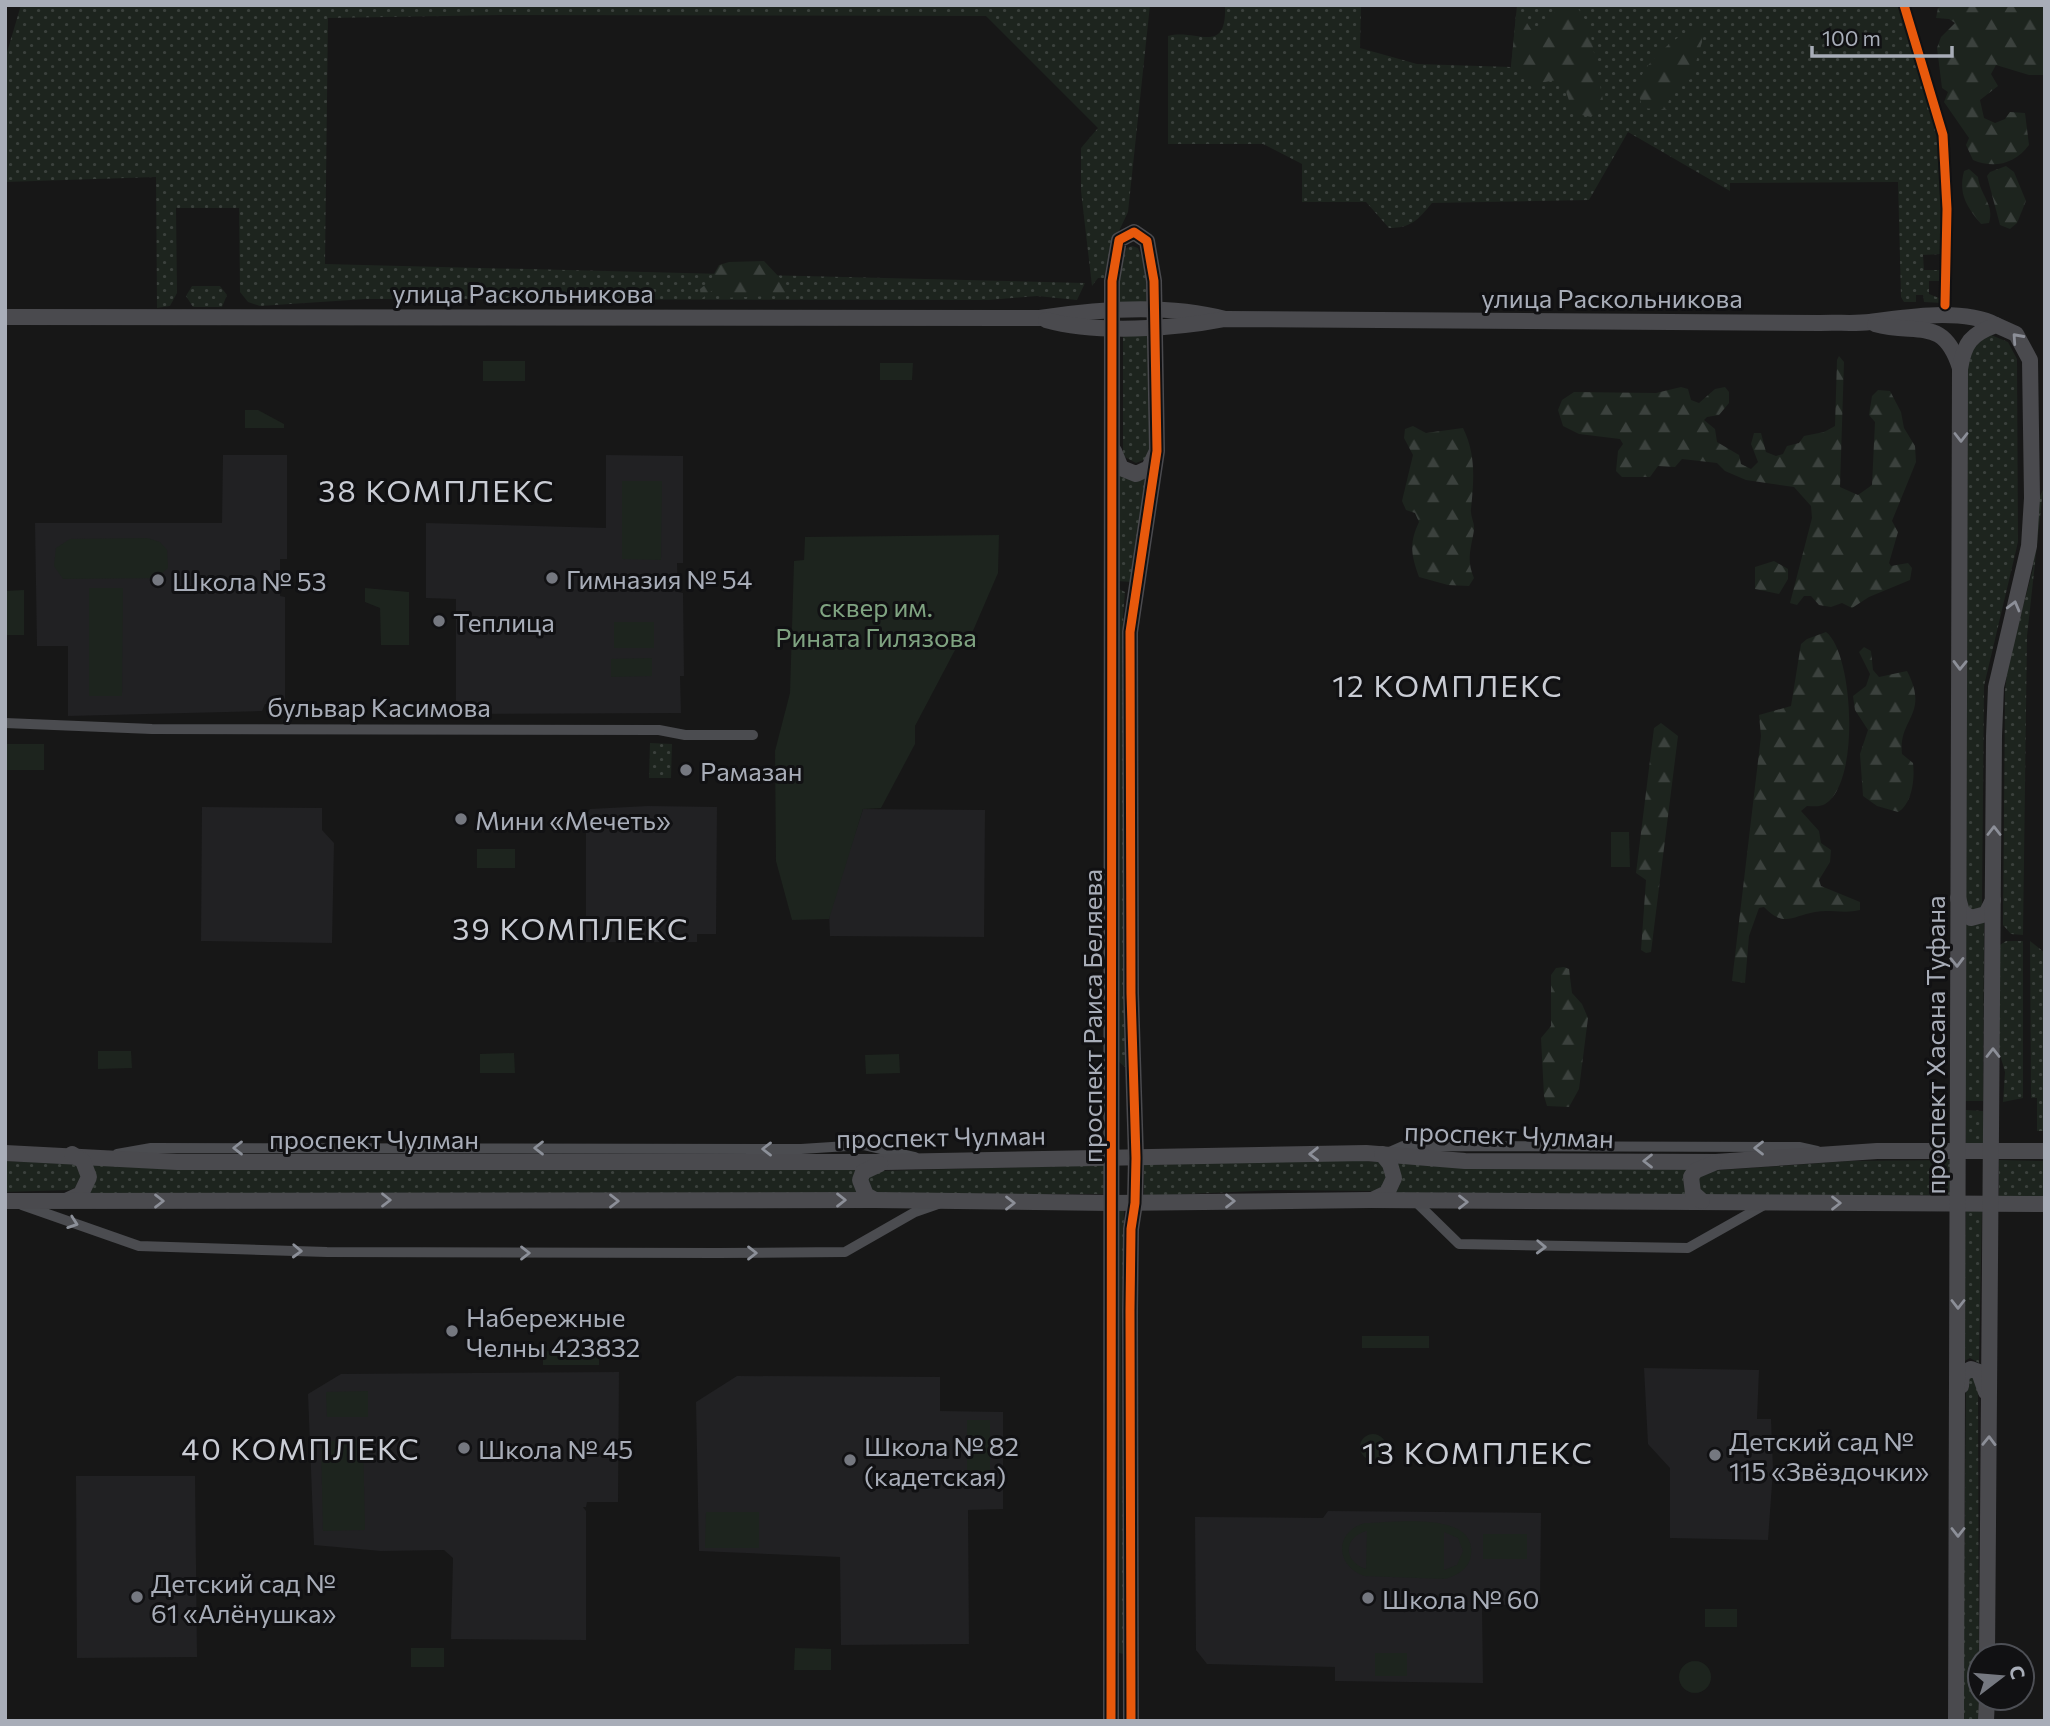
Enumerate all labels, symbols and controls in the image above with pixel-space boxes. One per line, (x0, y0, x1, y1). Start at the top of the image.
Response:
scale bar (1812, 14, 1952, 58)
text: 100 m (1822, 25, 1881, 50)
street label: улица Раскольникова (392, 277, 654, 308)
street label: улица Раскольникова (1481, 282, 1743, 313)
one-way arrow (2013, 333, 2025, 346)
one-way arrow (1953, 433, 1969, 443)
district label: 38 КОМПЛЕКС (318, 471, 556, 508)
place label: Гимназия № 54 (566, 563, 752, 594)
place label: Школа № 53 (172, 565, 327, 596)
marker: Гимназия № 54 (544, 570, 560, 586)
marker: Школа № 53 (150, 572, 166, 588)
park label: сквер им. Рината Гилязова (775, 591, 977, 652)
one-way arrow (2006, 600, 2021, 612)
place label: Теплица (453, 606, 555, 637)
marker: Теплица (431, 613, 447, 629)
one-way arrow (1952, 660, 1968, 671)
district label: 12 КОМПЛЕКС (1332, 666, 1564, 703)
street label: бульвар Касимова (267, 691, 491, 722)
place label: Рамазан (700, 755, 803, 786)
marker: Рамазан (678, 762, 694, 778)
place label: Мини «Мечеть» (475, 804, 671, 835)
marker: Мини «Мечеть» (453, 811, 469, 827)
one-way arrow (1986, 826, 2002, 836)
street label: проспект Раиса Беляева (1076, 869, 1107, 1163)
street label: проспект Хасана Туфана (1919, 895, 1950, 1195)
district label: 39 КОМПЛЕКС (452, 909, 690, 946)
one-way arrow (1949, 957, 1965, 968)
one-way arrow (1985, 1047, 2001, 1057)
street label: проспект Чулман (1404, 1115, 1614, 1153)
street label: проспект Чулман (836, 1119, 1046, 1153)
street label: проспект Чулман (269, 1123, 479, 1154)
one-way arrow (232, 1140, 243, 1156)
one-way arrow (533, 1140, 544, 1156)
one-way arrow (1753, 1140, 1764, 1156)
one-way arrow (761, 1141, 771, 1157)
one-way arrow (1309, 1147, 1320, 1162)
one-way arrow (1642, 1153, 1652, 1169)
one-way arrow (382, 1192, 392, 1208)
one-way arrow (837, 1192, 847, 1208)
one-way arrow (154, 1193, 165, 1209)
one-way arrow (609, 1193, 620, 1208)
one-way arrow (1225, 1193, 1235, 1209)
one-way arrow (1458, 1194, 1469, 1210)
one-way arrow (1005, 1195, 1016, 1211)
one-way arrow (1832, 1195, 1842, 1211)
one-way arrow (67, 1215, 79, 1229)
one-way arrow (1535, 1239, 1546, 1254)
one-way arrow (292, 1244, 303, 1259)
one-way arrow (520, 1245, 530, 1261)
one-way arrow (747, 1245, 758, 1261)
one-way arrow (1951, 1299, 1966, 1310)
place label: Набережные Челны 423832 (466, 1301, 640, 1362)
marker: Набережные Челны 423832 (444, 1323, 460, 1339)
place label: Детский сад № 115 «Звёздочки» (1729, 1425, 1929, 1486)
district label: 40 КОМПЛЕКС (181, 1429, 421, 1466)
place label: Школа № 82 (кадетская) (864, 1430, 1019, 1491)
place label: Школа № 45 (478, 1433, 633, 1464)
district label: 13 КОМПЛЕКС (1362, 1433, 1594, 1470)
one-way arrow (1981, 1435, 1997, 1446)
marker: Школа № 45 (456, 1440, 472, 1456)
marker: Детский сад № 115 «Звёздочки» (1707, 1447, 1723, 1463)
marker: Школа № 82 (кадетская) (842, 1452, 858, 1468)
one-way arrow (1950, 1527, 1966, 1537)
place label: Детский сад № 61 «Алёнушка» (151, 1567, 336, 1628)
place label: Школа № 60 (1382, 1583, 1540, 1614)
marker: Детский сад № 61 «Алёнушка» (129, 1589, 145, 1605)
marker: Школа № 60 (1360, 1590, 1376, 1606)
north arrow (1966, 1642, 2036, 1712)
text: С (2005, 1663, 2031, 1682)

